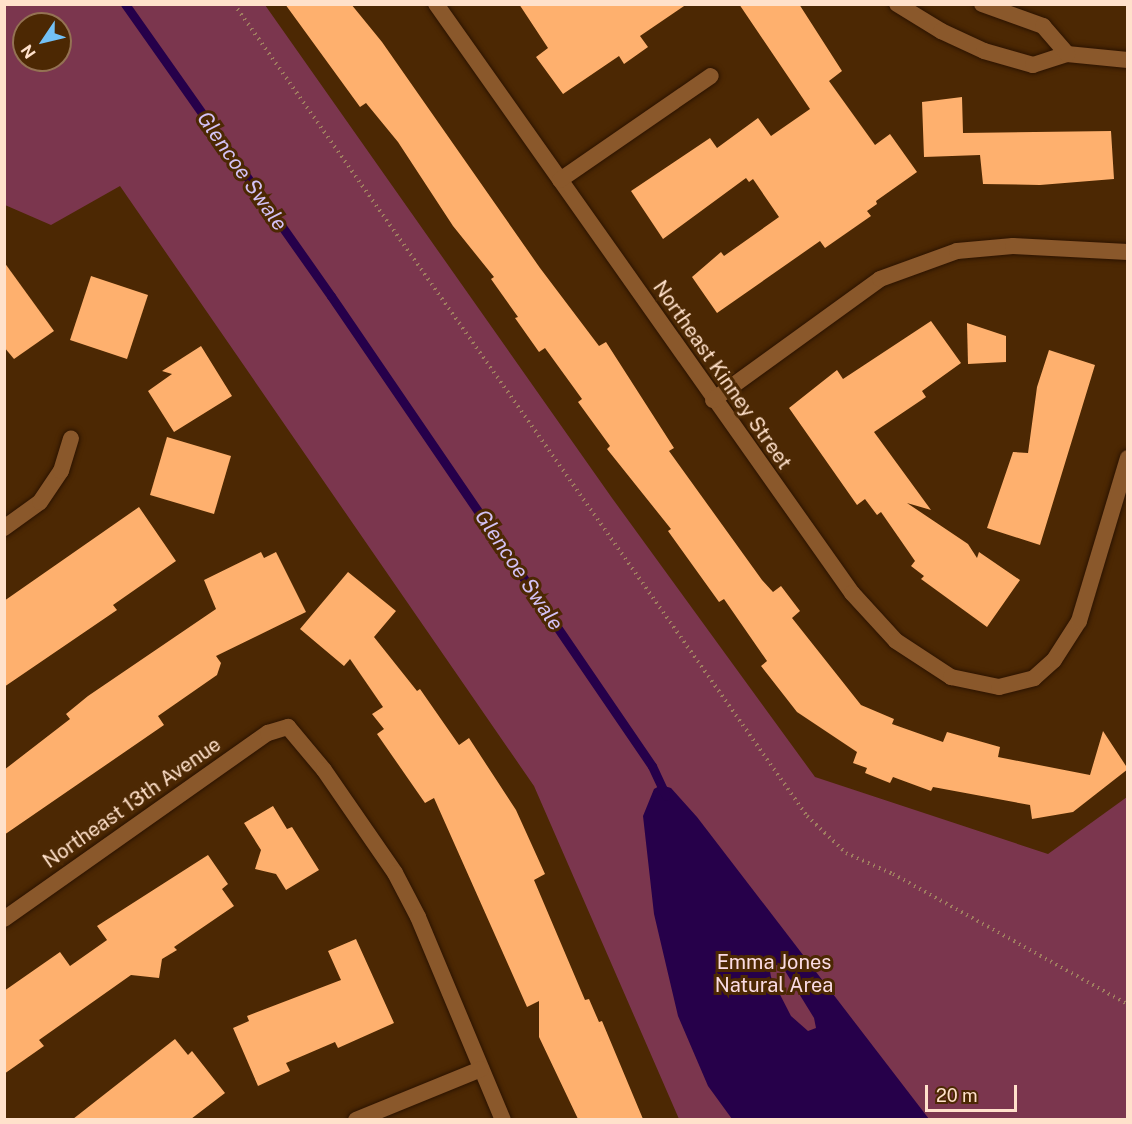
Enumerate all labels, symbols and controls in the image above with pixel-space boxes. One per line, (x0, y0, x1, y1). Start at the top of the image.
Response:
north arrow (12, 12, 72, 72)
text: N (17, 41, 40, 62)
water label: Glencoe Swale (191, 106, 293, 236)
street label: Northeast Kinney Street (648, 276, 796, 474)
water label: Glencoe Swale (469, 505, 569, 635)
street label: Northeast 13th Avenue (39, 733, 225, 873)
park label: Emma Jones Natural Area (715, 951, 833, 998)
scale bar (928, 1073, 1020, 1111)
text: 20 m (936, 1085, 978, 1106)

